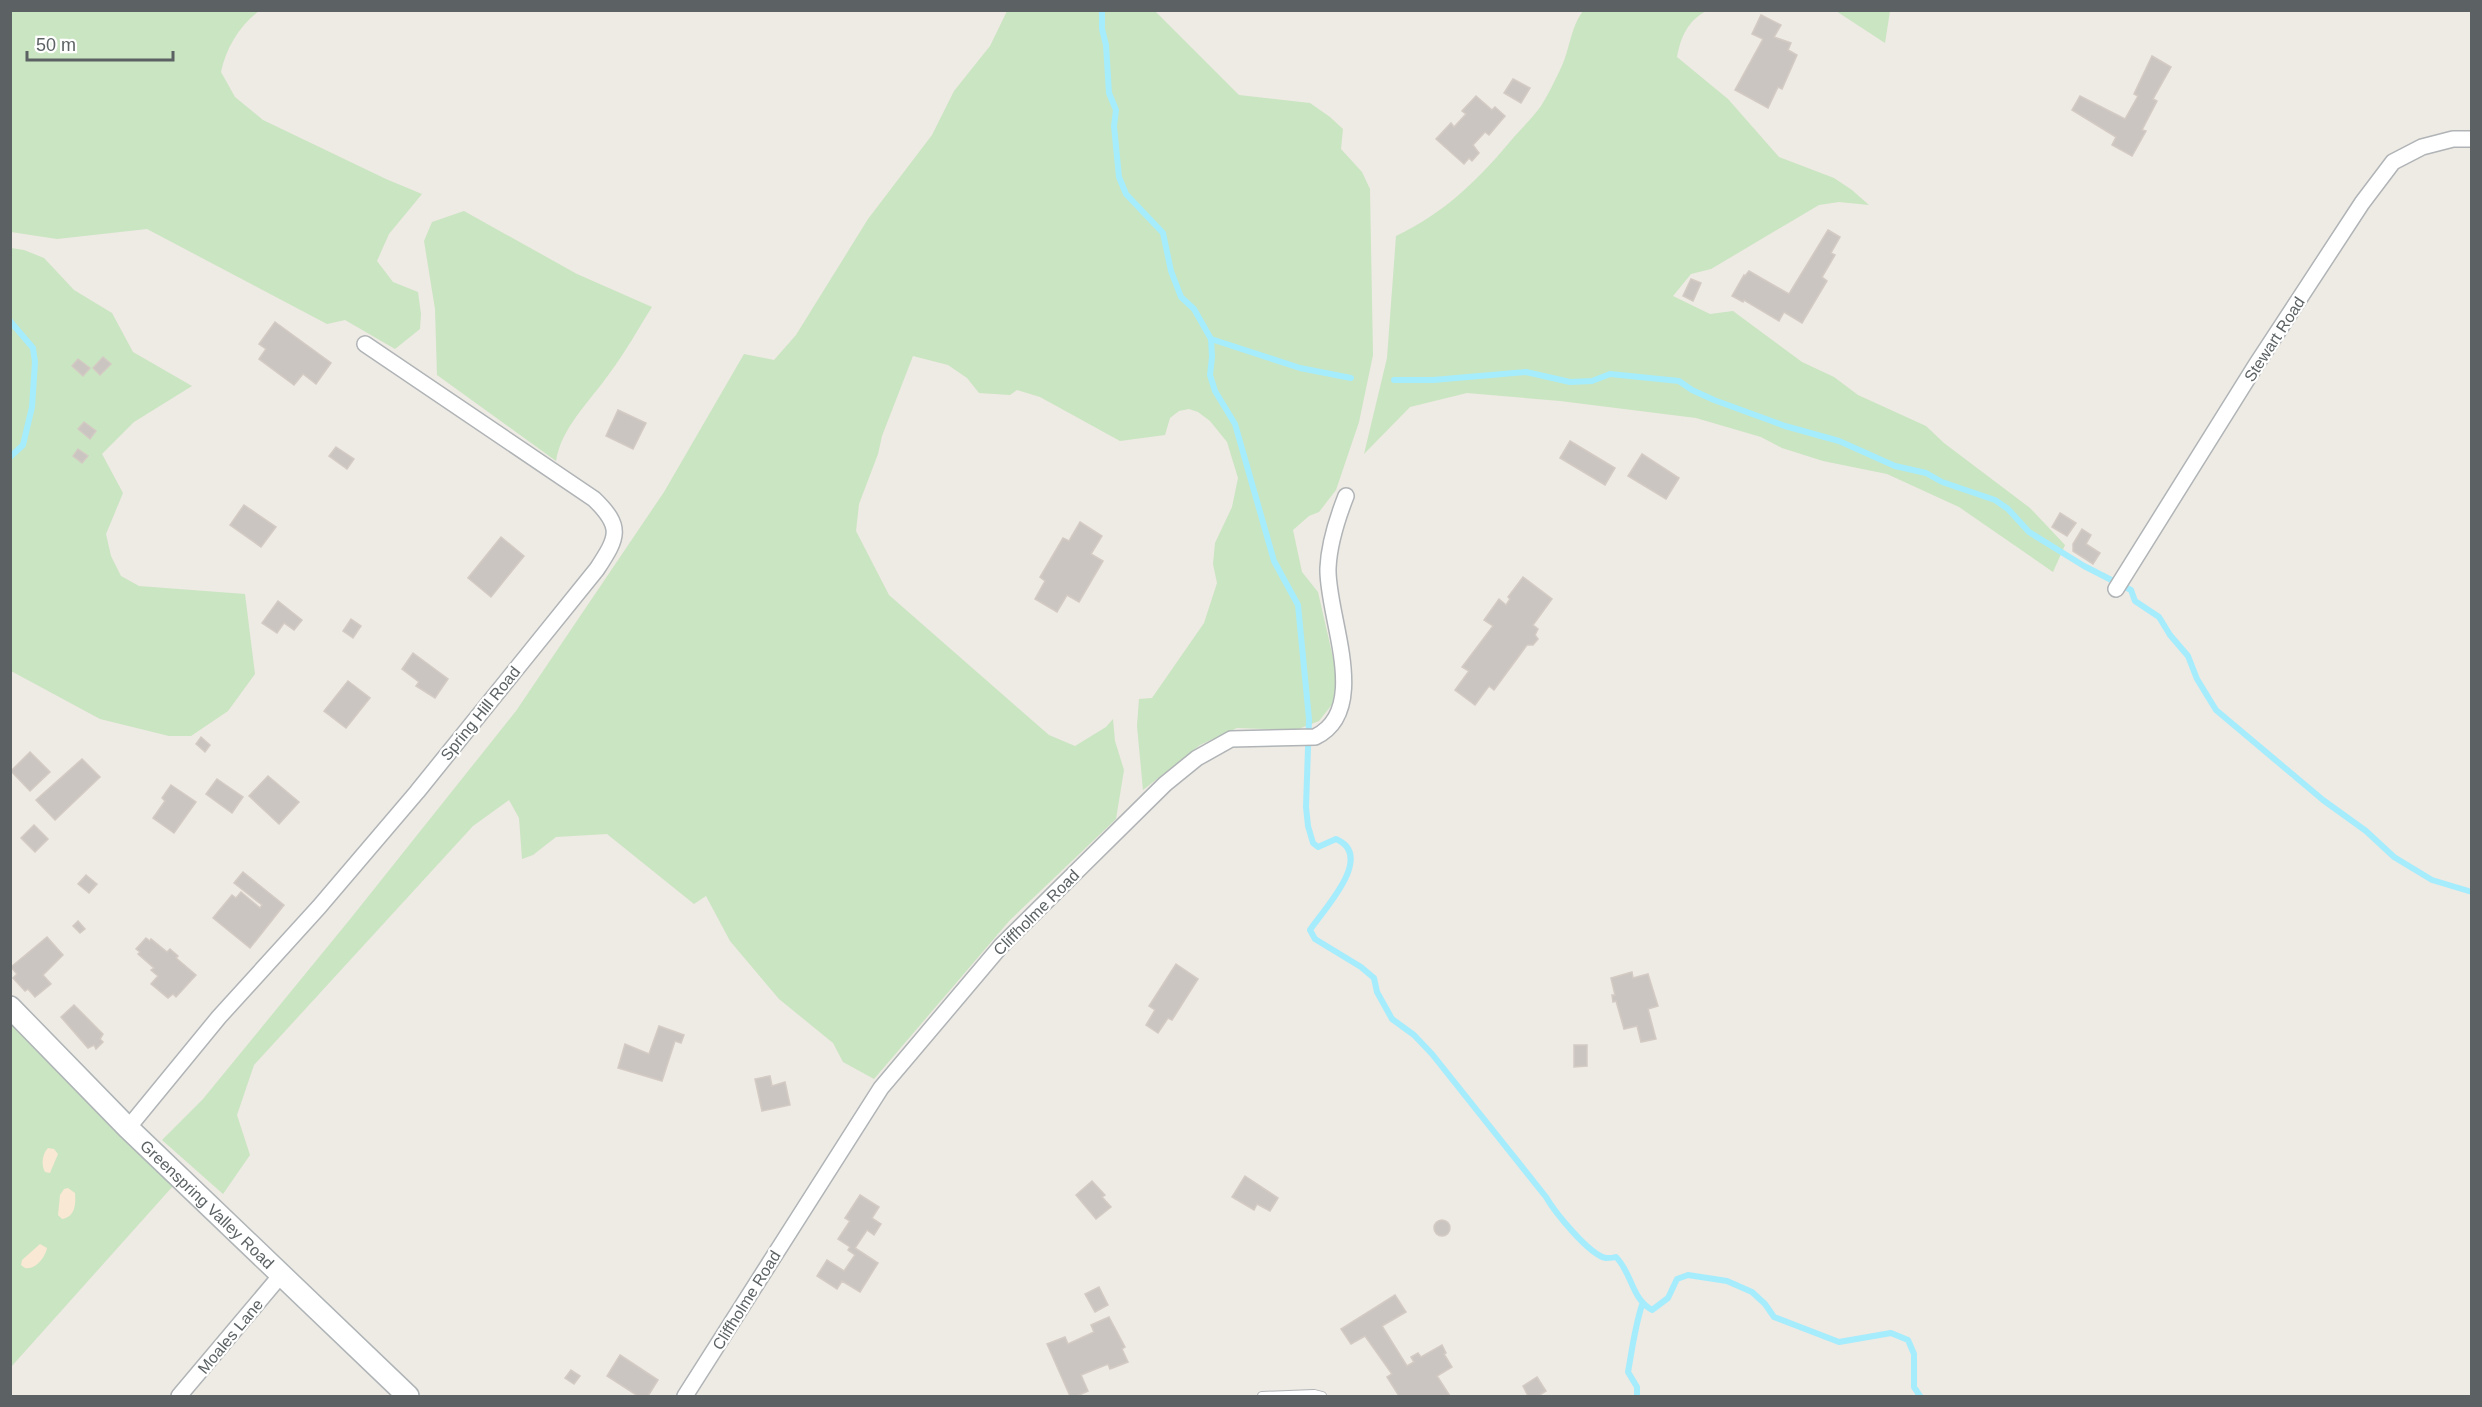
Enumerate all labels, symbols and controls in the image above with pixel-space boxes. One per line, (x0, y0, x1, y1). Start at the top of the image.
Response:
scale bar (27, 24, 172, 62)
text: 50 m (36, 35, 76, 55)
street label: Stewart Road (2241, 294, 2308, 385)
street label: Spring Hill Road (437, 663, 523, 764)
street label: Cliffholme Road (990, 866, 1083, 959)
street label: Greenspring Valley Road (137, 1137, 277, 1272)
street label: Cliffholme Road (709, 1248, 784, 1353)
street label: Moales Lane (194, 1296, 266, 1377)

